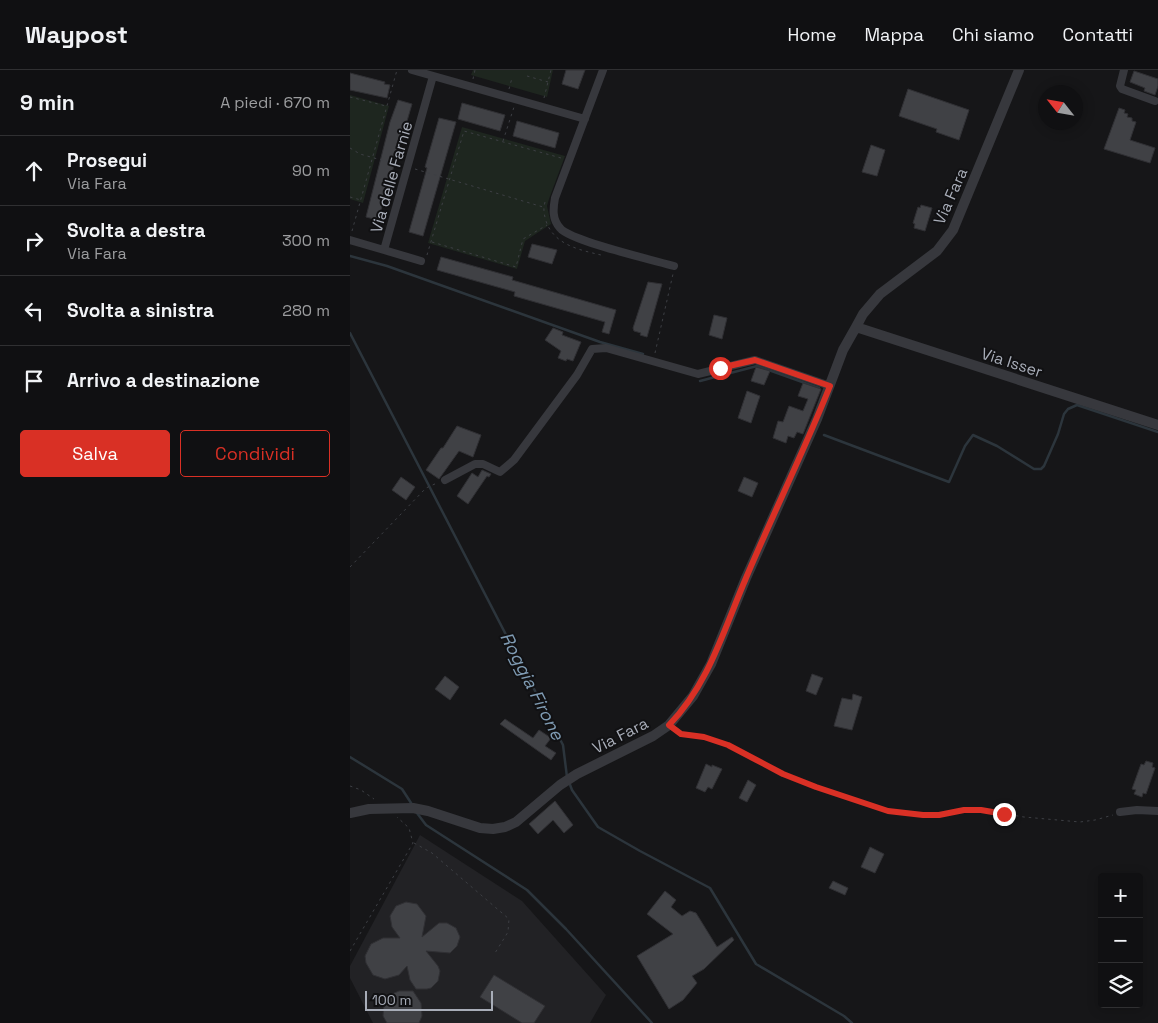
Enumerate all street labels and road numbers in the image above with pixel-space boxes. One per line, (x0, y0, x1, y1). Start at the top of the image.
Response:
street label: Via delle Farnie (365, 119, 417, 235)
street label: Via Fara (929, 165, 972, 228)
street label: Via Isser (978, 343, 1045, 382)
street label: Via Fara (589, 713, 652, 758)

